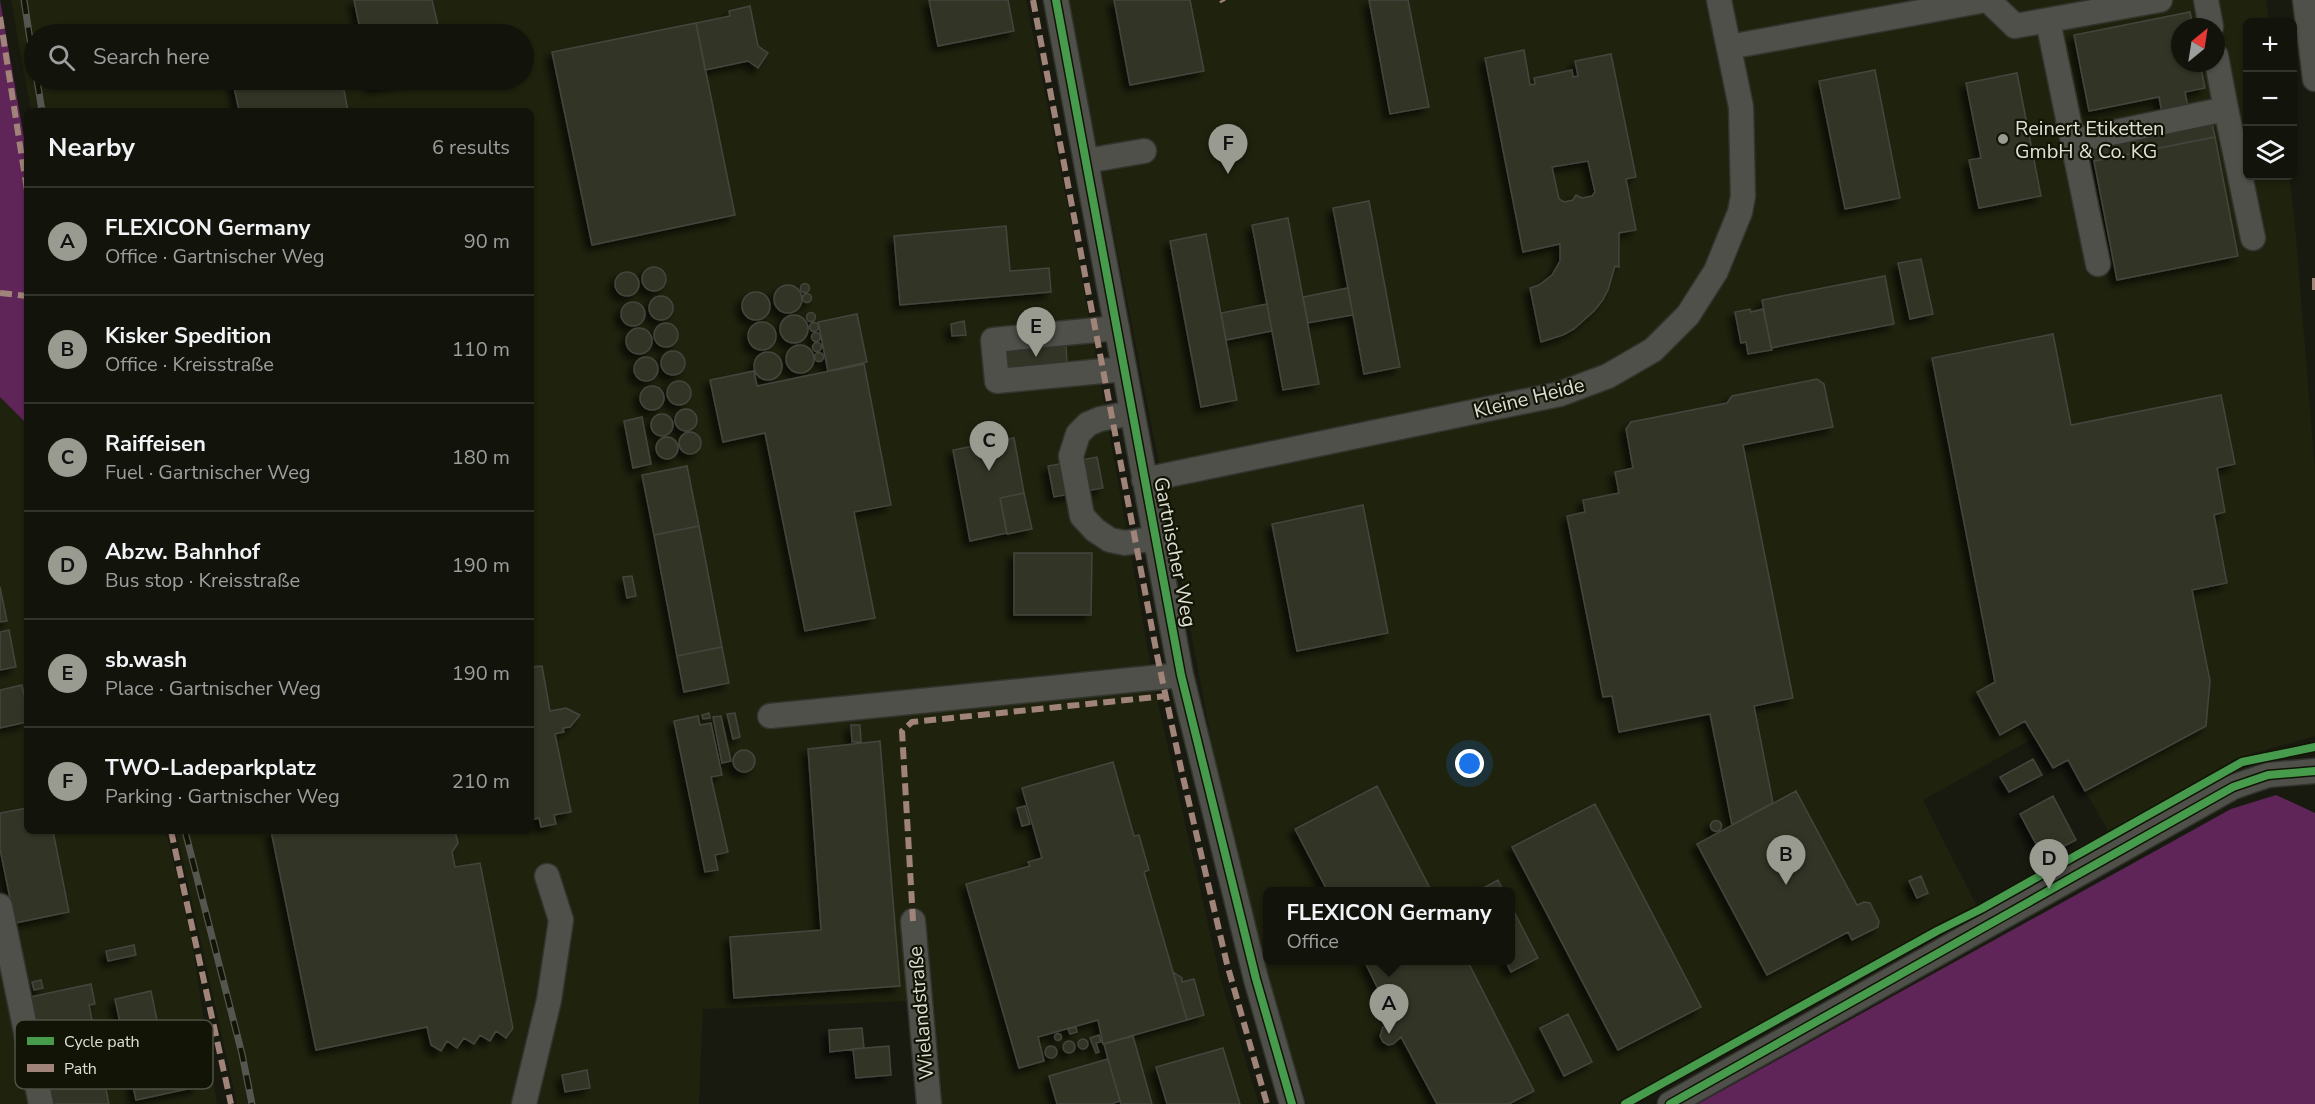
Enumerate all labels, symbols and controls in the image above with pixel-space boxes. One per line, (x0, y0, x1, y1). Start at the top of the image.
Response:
north arrow (2171, 18, 2225, 72)
map controls (2243, 18, 2297, 180)
button: + (2243, 18, 2297, 72)
search box (24, 24, 534, 90)
icon: search (45, 41, 78, 74)
text: Search here (93, 42, 210, 72)
button: − (2243, 72, 2297, 126)
place label: Reinert Etiketten GmbH & Co. KG (2015, 115, 2164, 165)
pin: F (1208, 124, 1248, 174)
button: layers (2243, 126, 2297, 180)
text: Nearby (48, 130, 135, 165)
marker: Reinert Etiketten GmbH & Co. KG (1996, 132, 2010, 146)
text: 6 results (432, 134, 510, 161)
text: FLEXICON Germany (105, 213, 310, 243)
text: A (60, 228, 75, 255)
text: 90 m (464, 228, 510, 255)
text: Office · Gartnischer Weg (105, 243, 325, 270)
pin: E (1016, 308, 1056, 357)
text: Kisker Spedition (105, 321, 271, 351)
text: B (61, 336, 74, 363)
text: 110 m (452, 336, 510, 363)
text: Office · Kreisstraße (105, 351, 274, 378)
street label: Kleine Heide (1471, 371, 1587, 425)
pin: C (970, 422, 1008, 471)
text: Raiffeisen (105, 429, 206, 459)
text: C (61, 444, 74, 471)
text: 180 m (452, 444, 510, 471)
text: Fuel · Gartnischer Weg (105, 459, 311, 486)
street label: Gartnischer Weg (1147, 475, 1203, 629)
text: Abzw. Bahnhof (105, 537, 260, 567)
text: D (60, 552, 75, 579)
text: 190 m (452, 552, 510, 579)
text: Bus stop · Kreisstraße (105, 567, 300, 594)
text: sb.wash (105, 645, 187, 675)
text: E (62, 660, 73, 687)
text: 190 m (452, 660, 510, 687)
text: Place · Gartnischer Weg (105, 675, 321, 702)
your location (1455, 749, 1484, 778)
text: TWO-Ladeparkplatz (105, 753, 316, 783)
text: F (62, 768, 73, 795)
text: 210 m (452, 768, 510, 795)
text: Parking · Gartnischer Weg (105, 783, 340, 810)
pin: B (1766, 836, 1806, 885)
pin: D (2030, 840, 2068, 889)
popup (1263, 887, 1515, 965)
text: FLEXICON Germany (1286, 898, 1492, 928)
text: Office (1286, 928, 1339, 955)
street label: Wielandstraße (902, 945, 940, 1081)
pin: A (1370, 984, 1408, 1034)
legend (15, 1020, 213, 1089)
text: Cycle path (64, 1031, 140, 1053)
text: Path (64, 1058, 97, 1080)

